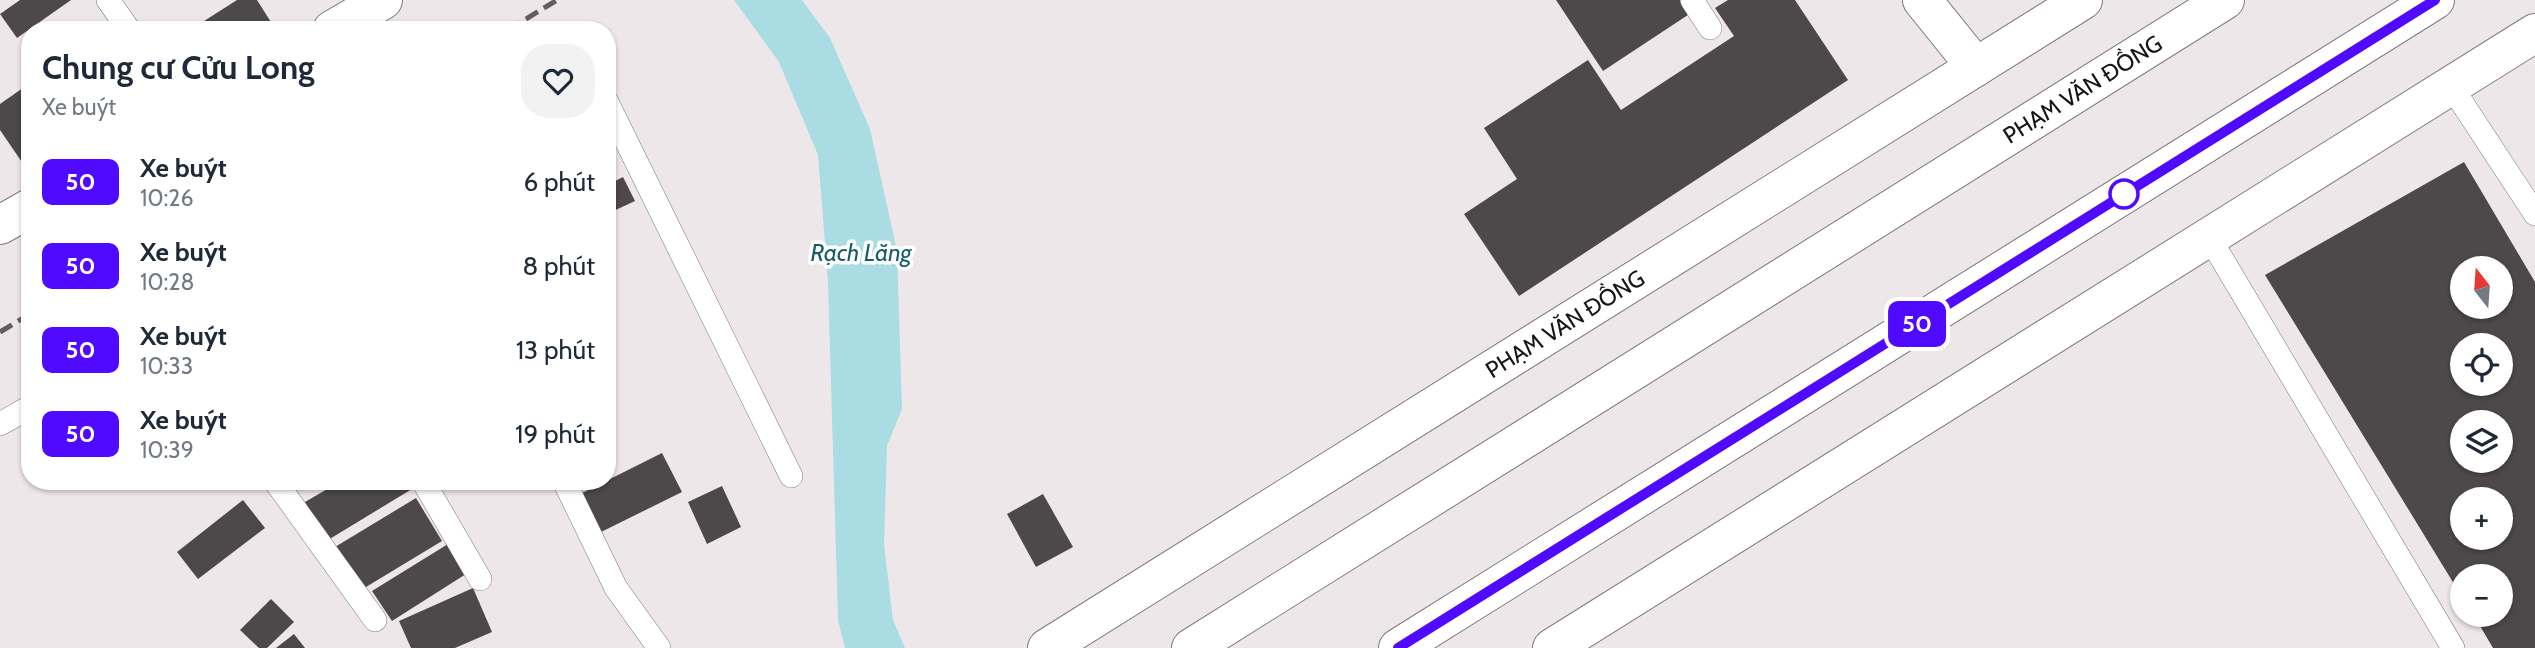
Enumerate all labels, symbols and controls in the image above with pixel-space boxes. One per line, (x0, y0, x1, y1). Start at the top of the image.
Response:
street label: PHẠM VĂN ĐỒNG (1998, 29, 2167, 150)
button: heart (521, 44, 595, 118)
text: Chung cư Cửu Long (42, 47, 315, 87)
text: Xe buýt (42, 93, 116, 121)
text: Xe buýt (140, 152, 227, 184)
text: 6 phút (523, 166, 595, 198)
text: 50 (66, 167, 95, 196)
unlabelled marker (2109, 179, 2139, 209)
text: 10:26 (140, 184, 193, 212)
text: Xe buýt (140, 236, 227, 268)
water label: Rạch Lăng (810, 238, 913, 267)
text: 8 phút (522, 250, 595, 282)
text: 50 (66, 251, 95, 280)
north arrow (2450, 256, 2513, 318)
map controls (2450, 256, 2513, 627)
street label: PHẠM VĂN ĐỒNG (1480, 264, 1650, 384)
text: 10:28 (140, 268, 194, 296)
line badge: 50 (1885, 301, 1948, 347)
text: 50 (1902, 309, 1932, 338)
text: Xe buýt (140, 320, 227, 352)
button: locate (2450, 333, 2513, 396)
text: 13 phút (516, 334, 595, 366)
text: 50 (66, 335, 95, 364)
text: 10:33 (140, 352, 193, 380)
text: Xe buýt (140, 404, 227, 436)
button: layers (2450, 410, 2513, 473)
text: 19 phút (515, 418, 595, 450)
text: 50 (66, 419, 95, 448)
text: 10:39 (140, 436, 194, 464)
button: + (2450, 487, 2513, 550)
button: − (2450, 564, 2513, 627)

